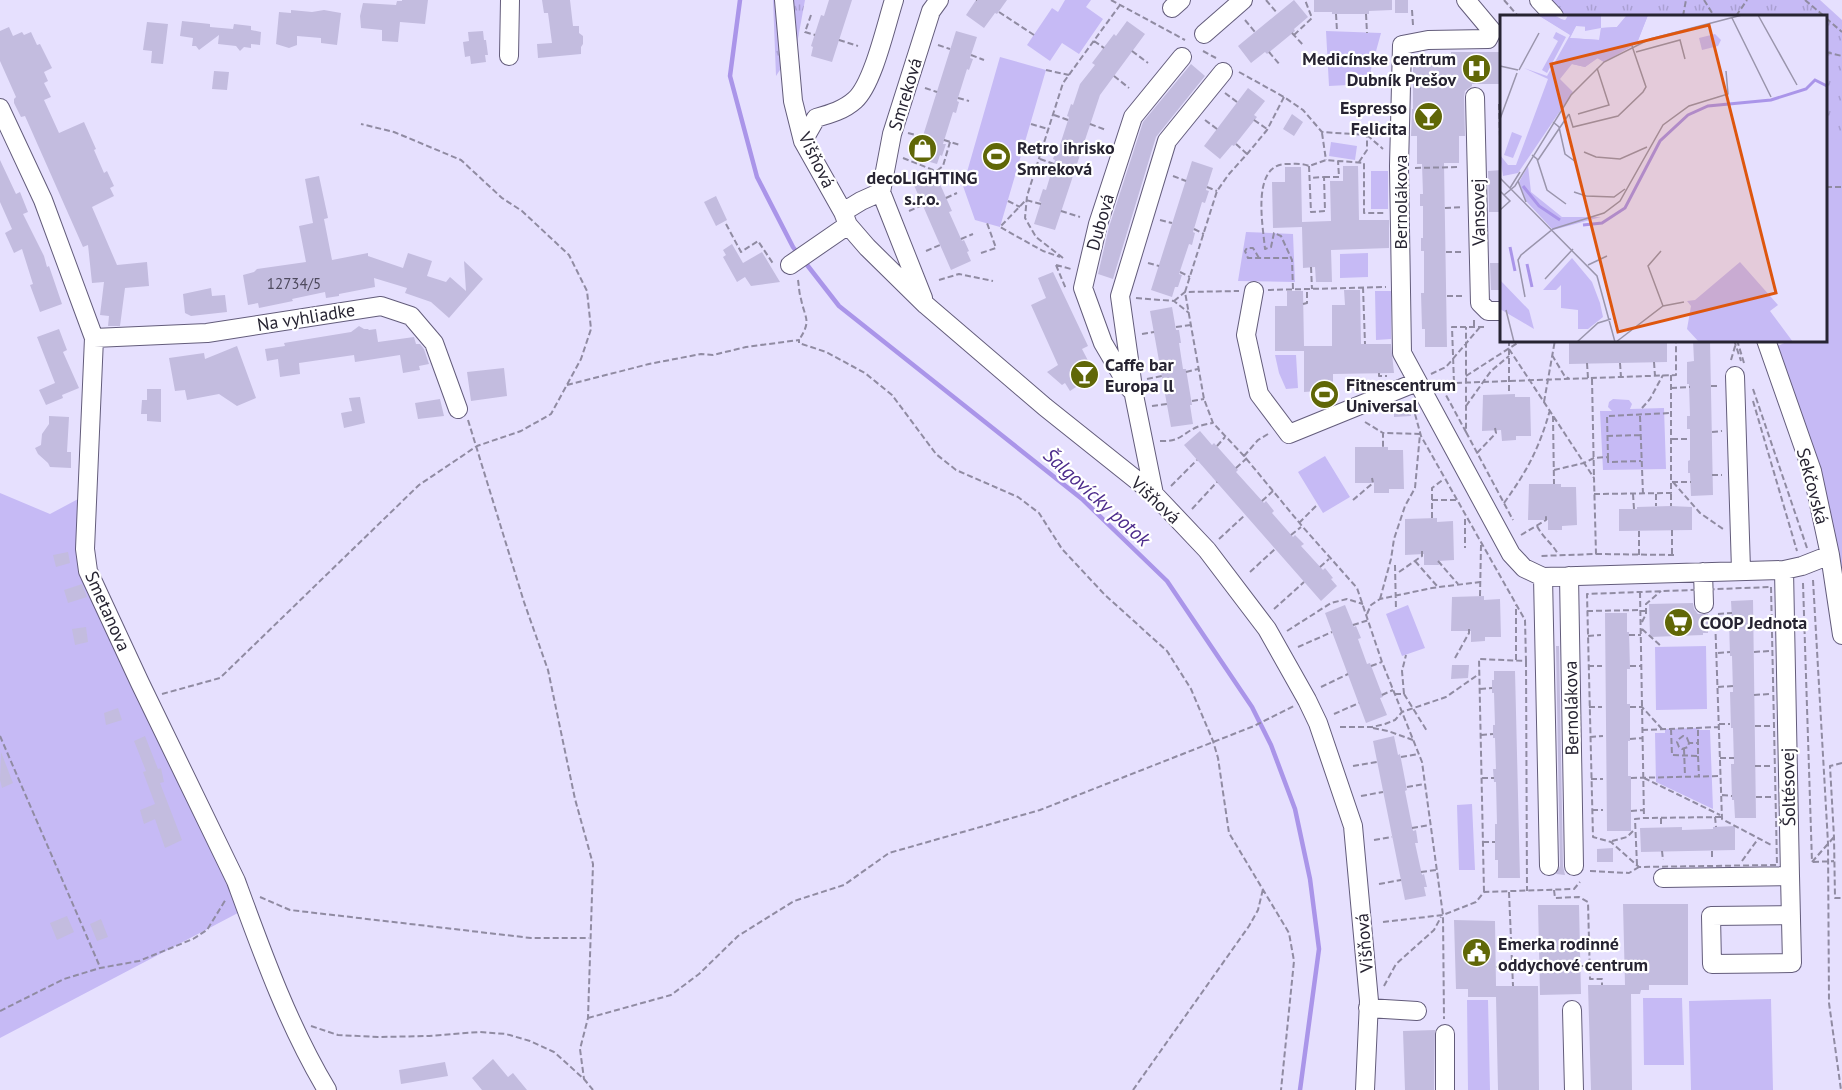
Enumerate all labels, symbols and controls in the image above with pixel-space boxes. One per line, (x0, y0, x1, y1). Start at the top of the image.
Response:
inset map (1500, 15, 1827, 342)
place label: Medicínske centrum Dubník Prešov (1302, 47, 1456, 91)
hospital icon: Medicínske centrum Dubník Prešov (1461, 52, 1493, 84)
street label: Smreková (883, 55, 927, 133)
place label: Espresso Felicita (1340, 96, 1407, 140)
bar icon: Espresso Felicita (1412, 101, 1444, 133)
street label: Višňová (793, 127, 840, 192)
shop icon: decoLIGHTING s.r.o. (906, 132, 938, 164)
place label: Retro ihrisko Smreková (1017, 136, 1115, 180)
sports icon: Retro ihrisko Smreková (980, 141, 1012, 173)
street label: Bernolákova (1389, 155, 1412, 249)
place label: decoLIGHTING s.r.o. (866, 166, 978, 210)
street label: Vansovej (1466, 178, 1490, 247)
street label: Dubová (1081, 191, 1119, 253)
house number: 12734/5 (267, 274, 321, 293)
street label: Na vyhliadke (255, 298, 357, 336)
place label: Caffe bar Europa ll (1105, 353, 1175, 397)
bar icon: Caffe bar Europa ll (1068, 358, 1100, 390)
place label: Fitnescentrum Universal (1346, 373, 1456, 417)
sports icon: Fitnescentrum Universal (1309, 378, 1341, 410)
water label: Šalgovícky potok (1038, 442, 1157, 553)
street label: Sekčovská (1792, 445, 1834, 527)
street label: Višňová (1126, 471, 1186, 529)
street label: Smetanova (80, 567, 136, 655)
supermarket icon: COOP Jednota (1663, 606, 1695, 638)
place label: COOP Jednota (1700, 611, 1807, 634)
street label: Bernolákova (1559, 660, 1583, 756)
street label: Šoltésovej (1776, 747, 1800, 827)
street label: Višňová (1350, 912, 1378, 975)
place label: Emerka rodinné oddychové centrum (1498, 932, 1648, 976)
public building icon: Emerka rodinné oddychové centrum (1461, 937, 1493, 969)

